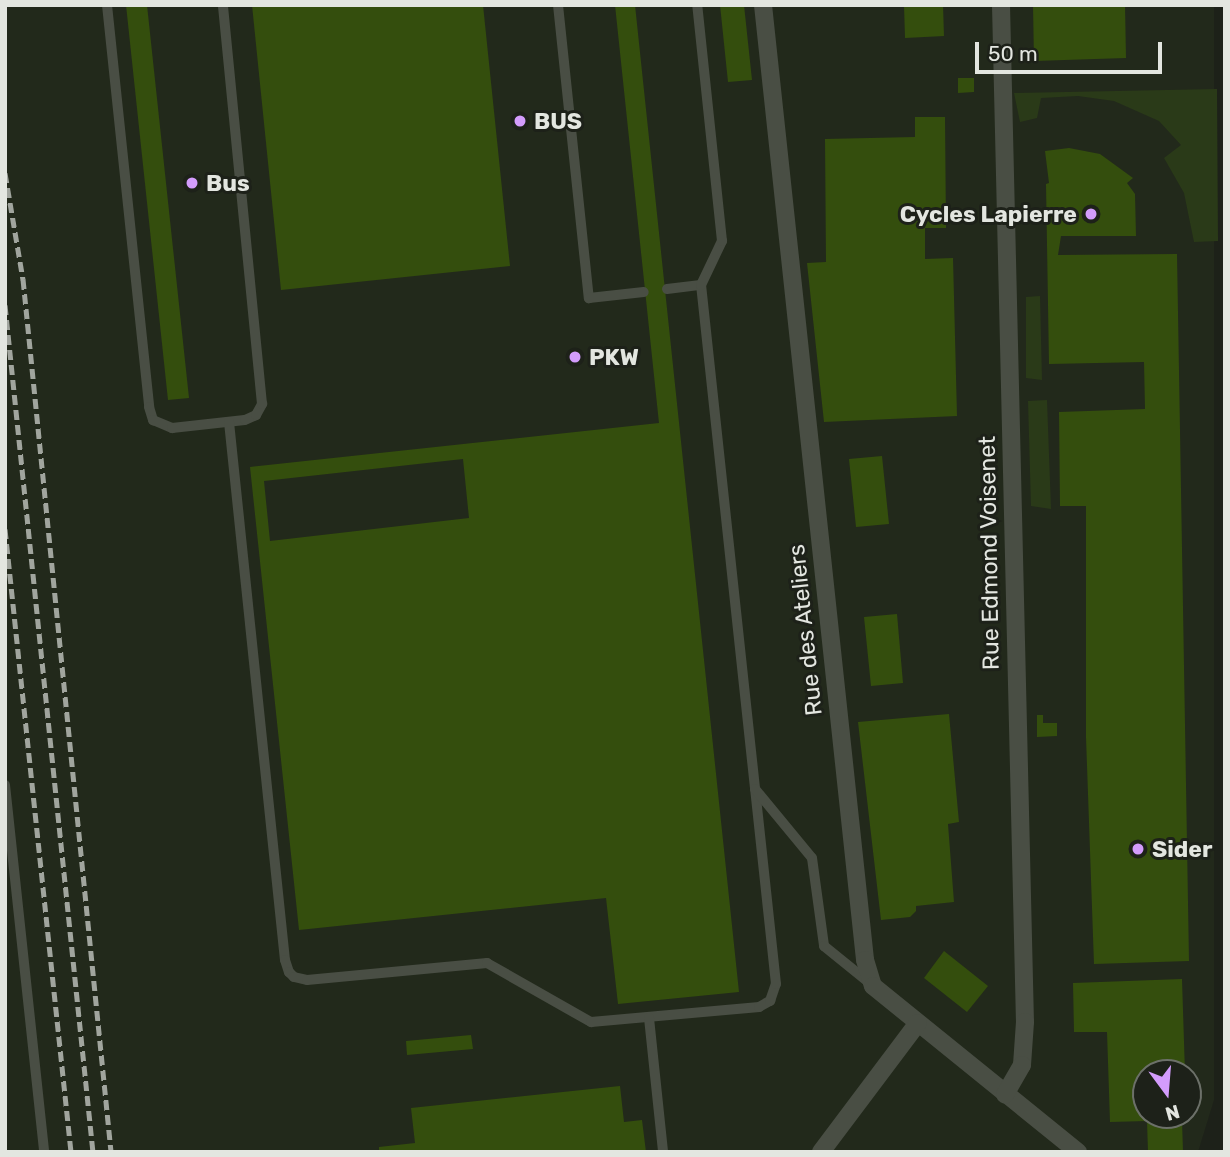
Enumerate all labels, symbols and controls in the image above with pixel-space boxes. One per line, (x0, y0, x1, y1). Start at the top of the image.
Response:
scale bar (978, 28, 1165, 72)
text: 50 m (988, 41, 1038, 66)
place label: BUS (534, 107, 582, 135)
marker: BUS (512, 113, 528, 129)
place label: Bus (206, 169, 250, 197)
marker: Bus (184, 175, 200, 191)
place label: Cycles Lapierre (900, 200, 1077, 228)
marker: Cycles Lapierre (1083, 206, 1099, 222)
place label: PKW (589, 343, 639, 371)
marker: PKW (567, 349, 583, 365)
street label: Rue Edmond Voisenet (973, 435, 1005, 671)
street label: Rue des Ateliers (782, 543, 828, 717)
place label: Sider (1152, 835, 1212, 863)
marker: Sider (1130, 841, 1146, 857)
north arrow (1132, 1059, 1202, 1129)
text: N (1163, 1100, 1182, 1126)

